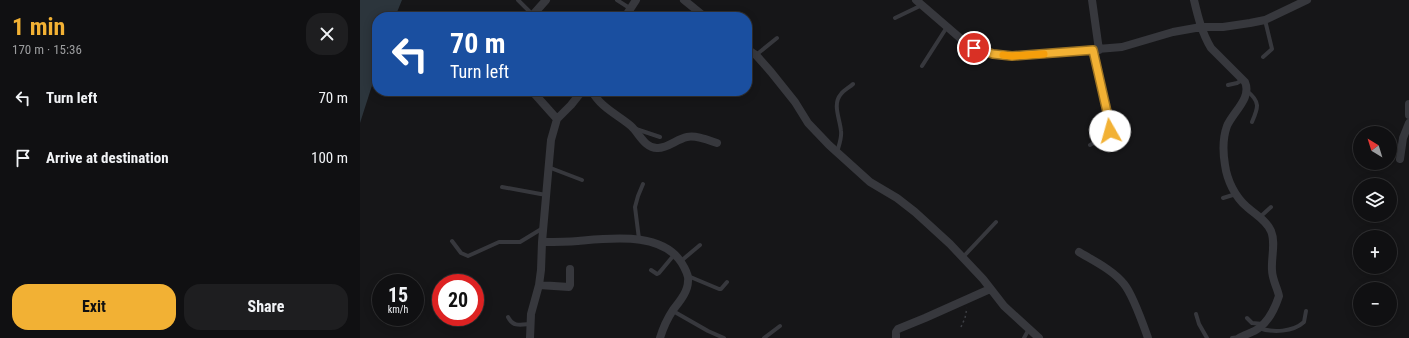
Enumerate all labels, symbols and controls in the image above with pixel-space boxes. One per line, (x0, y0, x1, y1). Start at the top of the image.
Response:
text: 1 min (12, 13, 65, 41)
button: close (306, 13, 348, 55)
text: 70 m (450, 27, 506, 60)
icon: left (384, 28, 436, 80)
pin (957, 31, 991, 65)
icon: arrive (963, 37, 985, 59)
text: 170 m · 15:36 (12, 42, 82, 57)
text: Turn left (450, 61, 509, 82)
icon: left (12, 87, 34, 109)
text: Turn left (46, 89, 97, 107)
text: 70 m (318, 89, 348, 107)
position arrow (1089, 110, 1131, 152)
north arrow (1353, 126, 1397, 170)
map controls (1353, 126, 1397, 326)
icon: arrive (12, 147, 34, 169)
text: Arrive at destination (46, 149, 169, 167)
text: 100 m (311, 149, 348, 167)
button: layers (1353, 178, 1397, 222)
button: + (1353, 230, 1397, 274)
speed limit sign: 20 (432, 274, 484, 326)
button: − (1353, 282, 1397, 326)
text: 15 (388, 283, 408, 307)
button: Exit (12, 284, 176, 330)
button: Share (184, 284, 348, 330)
text: km/h (388, 304, 408, 315)

